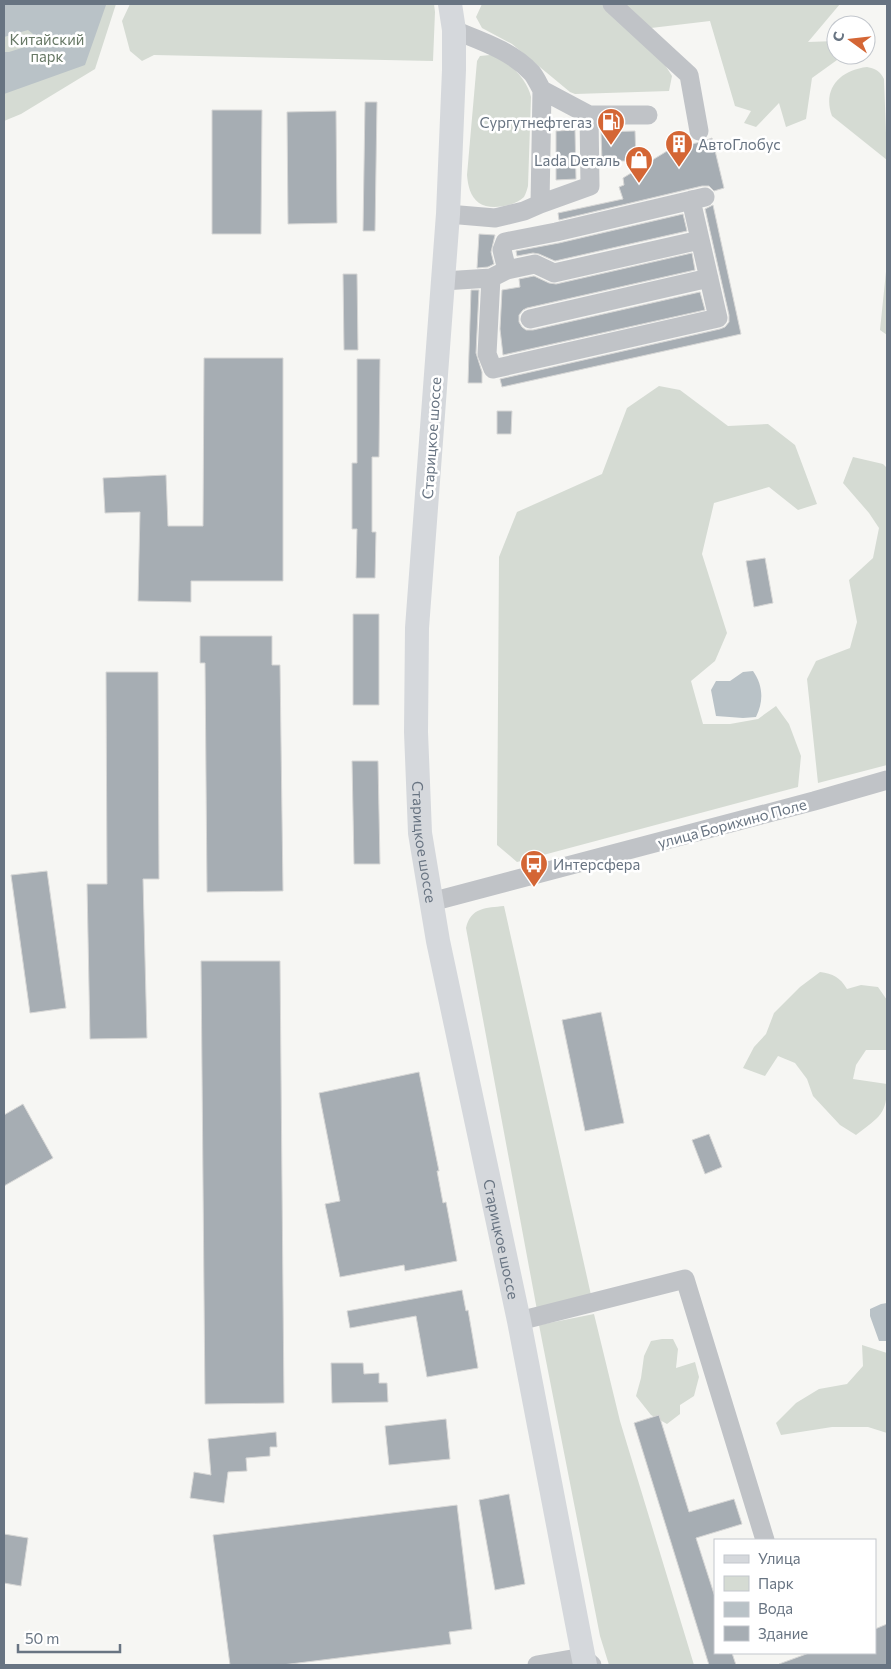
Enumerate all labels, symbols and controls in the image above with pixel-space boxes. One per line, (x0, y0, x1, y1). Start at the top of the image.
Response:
north arrow (826, 15, 876, 65)
park label: Китайский парк (10, 30, 84, 65)
text: С (829, 30, 847, 43)
fuel station icon: Сургутнефтегаз (596, 107, 626, 146)
place label: Сургутнефтегаз (479, 113, 592, 131)
building icon: АвтоГлобус (664, 129, 694, 168)
place label: АвтоГлобус (698, 135, 781, 153)
shop icon: Lada Dеталь (624, 145, 654, 184)
place label: Lada Dеталь (534, 151, 620, 169)
street label: Старицкое шоссе (418, 376, 444, 500)
street label: Старицкое шоссе (409, 781, 441, 904)
street label: улица Борихино Поле (656, 794, 808, 852)
bus stop icon: Интерсфера (519, 849, 549, 888)
place label: Интерсфера (553, 855, 640, 873)
street label: Старицкое шоссе (480, 1177, 523, 1301)
legend (714, 1539, 876, 1654)
text: Улица (758, 1549, 800, 1567)
text: Парк (758, 1574, 794, 1592)
text: Вода (758, 1599, 793, 1617)
scale bar (18, 1622, 120, 1654)
text: Здание (758, 1624, 808, 1642)
text: 50 m (25, 1629, 59, 1647)

